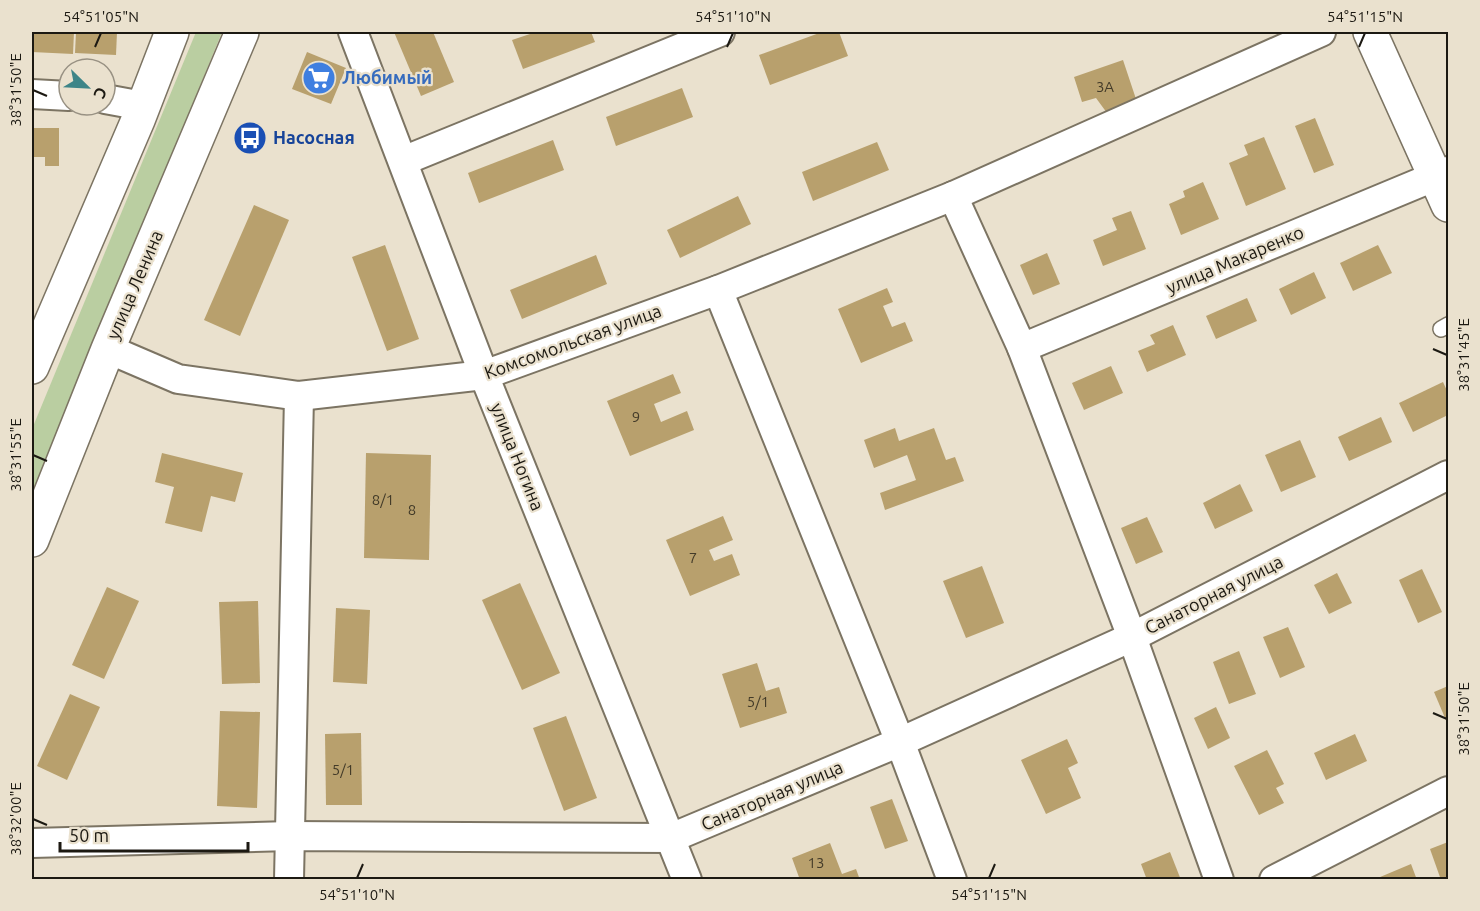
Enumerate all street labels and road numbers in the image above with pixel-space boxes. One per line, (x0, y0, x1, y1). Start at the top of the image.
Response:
street label: улица Макаренко (1163, 221, 1306, 297)
street label: улица Ленина (102, 227, 166, 342)
street label: Комсомольская улица (482, 300, 664, 382)
street label: улица Ногина (487, 400, 549, 513)
street label: Санаторная улица (1141, 551, 1286, 638)
street label: Санаторная улица (698, 756, 845, 834)

